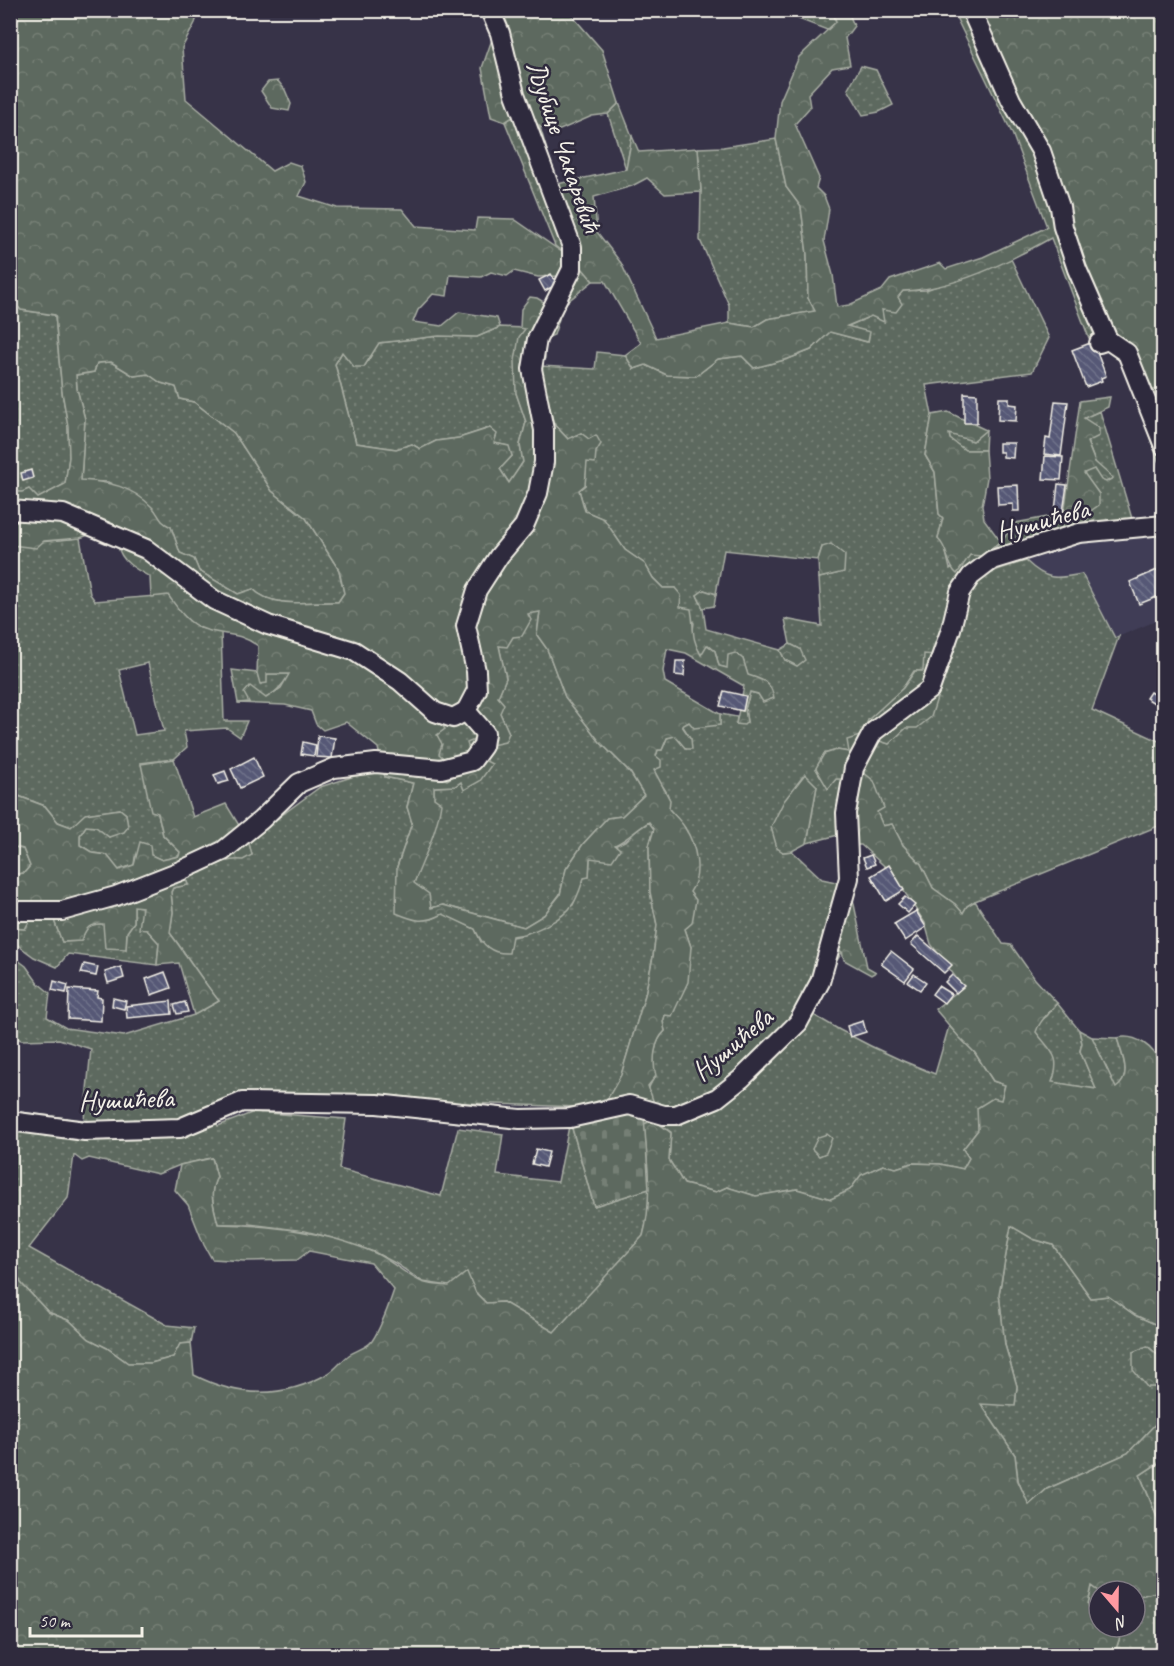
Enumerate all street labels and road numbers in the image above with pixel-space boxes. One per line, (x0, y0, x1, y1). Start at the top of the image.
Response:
street label: Љубице Чакаревић (518, 55, 610, 239)
street label: Нушићева (991, 490, 1094, 549)
street label: Нушићева (684, 999, 781, 1088)
street label: Нушићева (78, 1080, 176, 1118)

